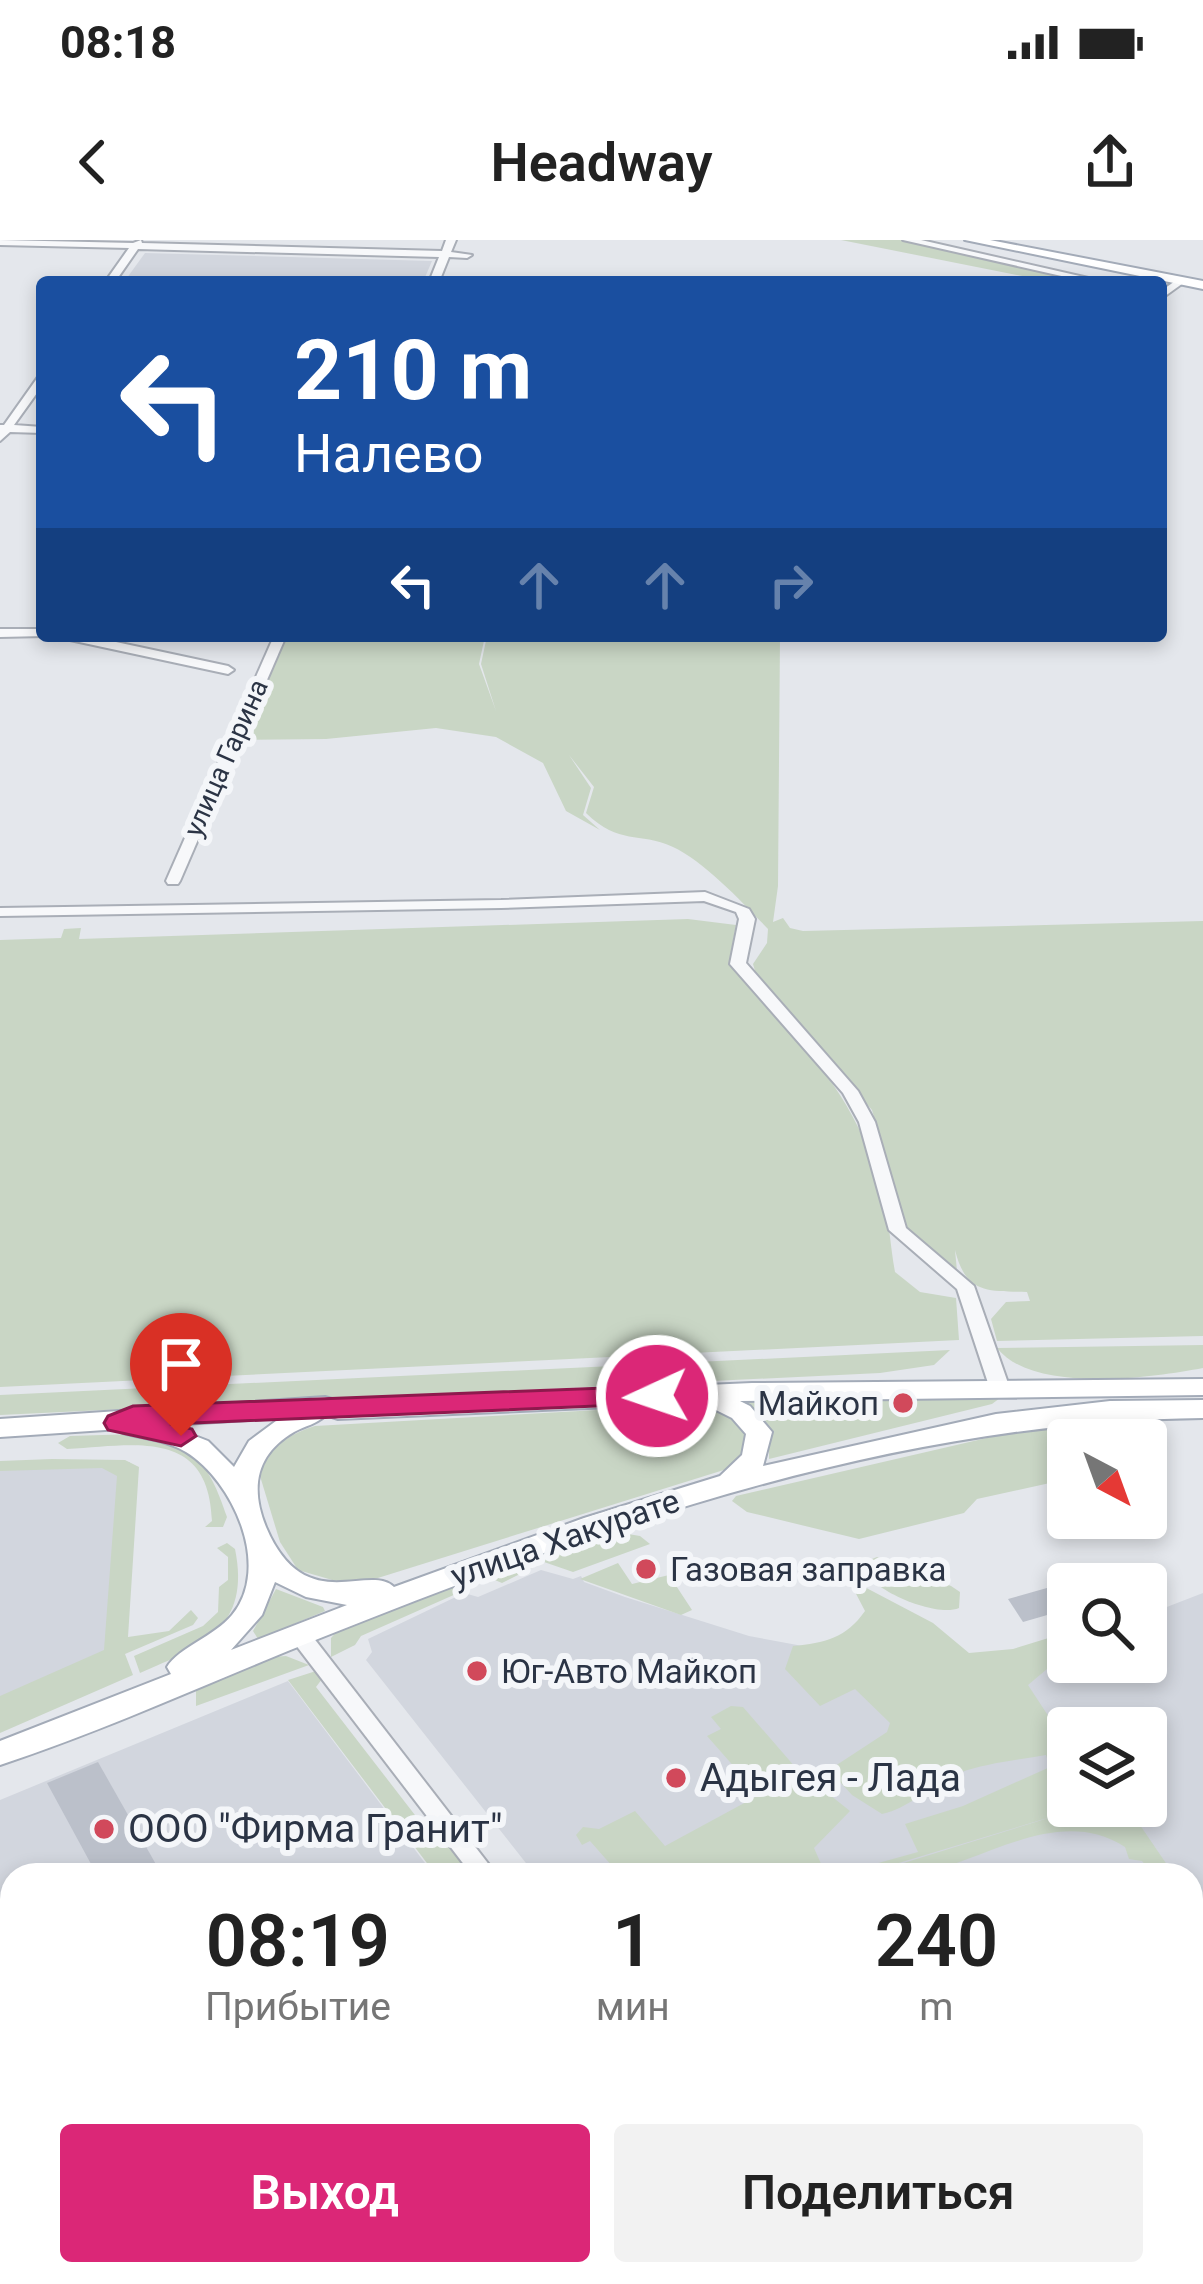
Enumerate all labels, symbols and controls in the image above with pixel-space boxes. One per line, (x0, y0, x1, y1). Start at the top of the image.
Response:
text: 08:18 (60, 16, 176, 69)
icon: back (60, 129, 126, 195)
icon: share (1077, 129, 1143, 195)
text: Headway (491, 131, 713, 194)
text: 210 m (294, 321, 532, 420)
icon: left (96, 324, 252, 480)
text: Налево (294, 422, 483, 485)
icon: left (380, 552, 446, 618)
icon: ahead (506, 552, 572, 618)
icon: ahead (632, 552, 698, 618)
icon: right (758, 552, 824, 618)
street label: улица Гарина (177, 674, 275, 842)
pin (130, 1313, 232, 1436)
icon: arrive (148, 1331, 214, 1397)
position arrow (594, 1333, 720, 1459)
place label: Майкоп (758, 1384, 879, 1423)
marker: Майкоп (890, 1390, 916, 1416)
north arrow (1047, 1419, 1167, 1539)
map controls (1047, 1419, 1167, 1827)
street label: улица Хакурате (446, 1481, 684, 1595)
place label: Газовая заправка (670, 1550, 946, 1589)
marker: Газовая заправка (633, 1556, 659, 1582)
button: search (1047, 1563, 1167, 1683)
place label: Юг-Авто Майкоп (501, 1652, 757, 1691)
marker: Юг-Авто Майкоп (464, 1658, 490, 1684)
button: layers (1047, 1707, 1167, 1827)
place label: Адыгея - Лада (700, 1755, 961, 1801)
marker: Адыгея - Лада (663, 1765, 689, 1791)
place label: ООО "Фирма Гранит" (128, 1806, 502, 1852)
marker: ООО "Фирма Гранит" (91, 1816, 117, 1842)
text: 08:19 (206, 1899, 390, 1984)
text: 1 (612, 1899, 653, 1984)
text: 240 (875, 1899, 998, 1984)
text: Прибытие (205, 1984, 391, 2030)
text: мин (596, 1984, 670, 2030)
text: m (919, 1984, 953, 2030)
button: Выход (60, 2124, 590, 2262)
button: Поделиться (614, 2124, 1143, 2262)

